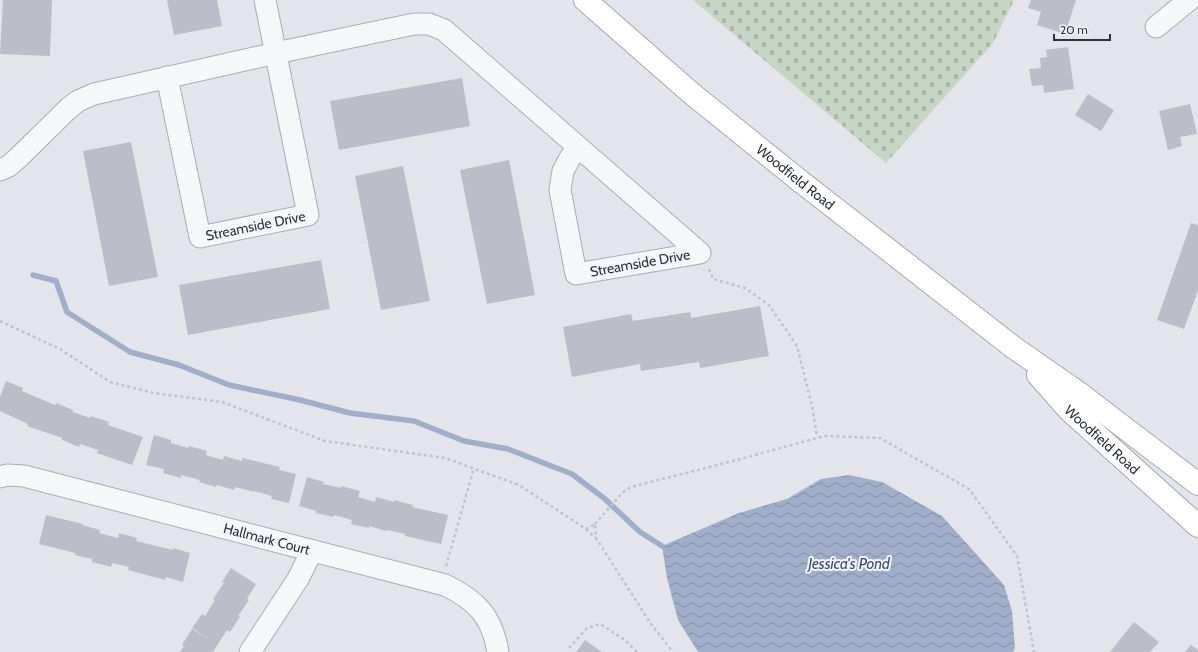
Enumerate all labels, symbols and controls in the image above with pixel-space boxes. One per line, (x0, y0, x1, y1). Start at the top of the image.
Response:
scale bar (1054, 16, 1110, 42)
text: 20 m (1060, 22, 1088, 37)
street label: Woodfield Road (753, 140, 838, 214)
street label: Streamside Drive (204, 207, 307, 245)
street label: Streamside Drive (589, 245, 691, 281)
street label: Woodfield Road (1060, 401, 1143, 478)
street label: Hallmark Court (222, 519, 312, 559)
water label: Jessica's Pond (806, 555, 891, 573)

